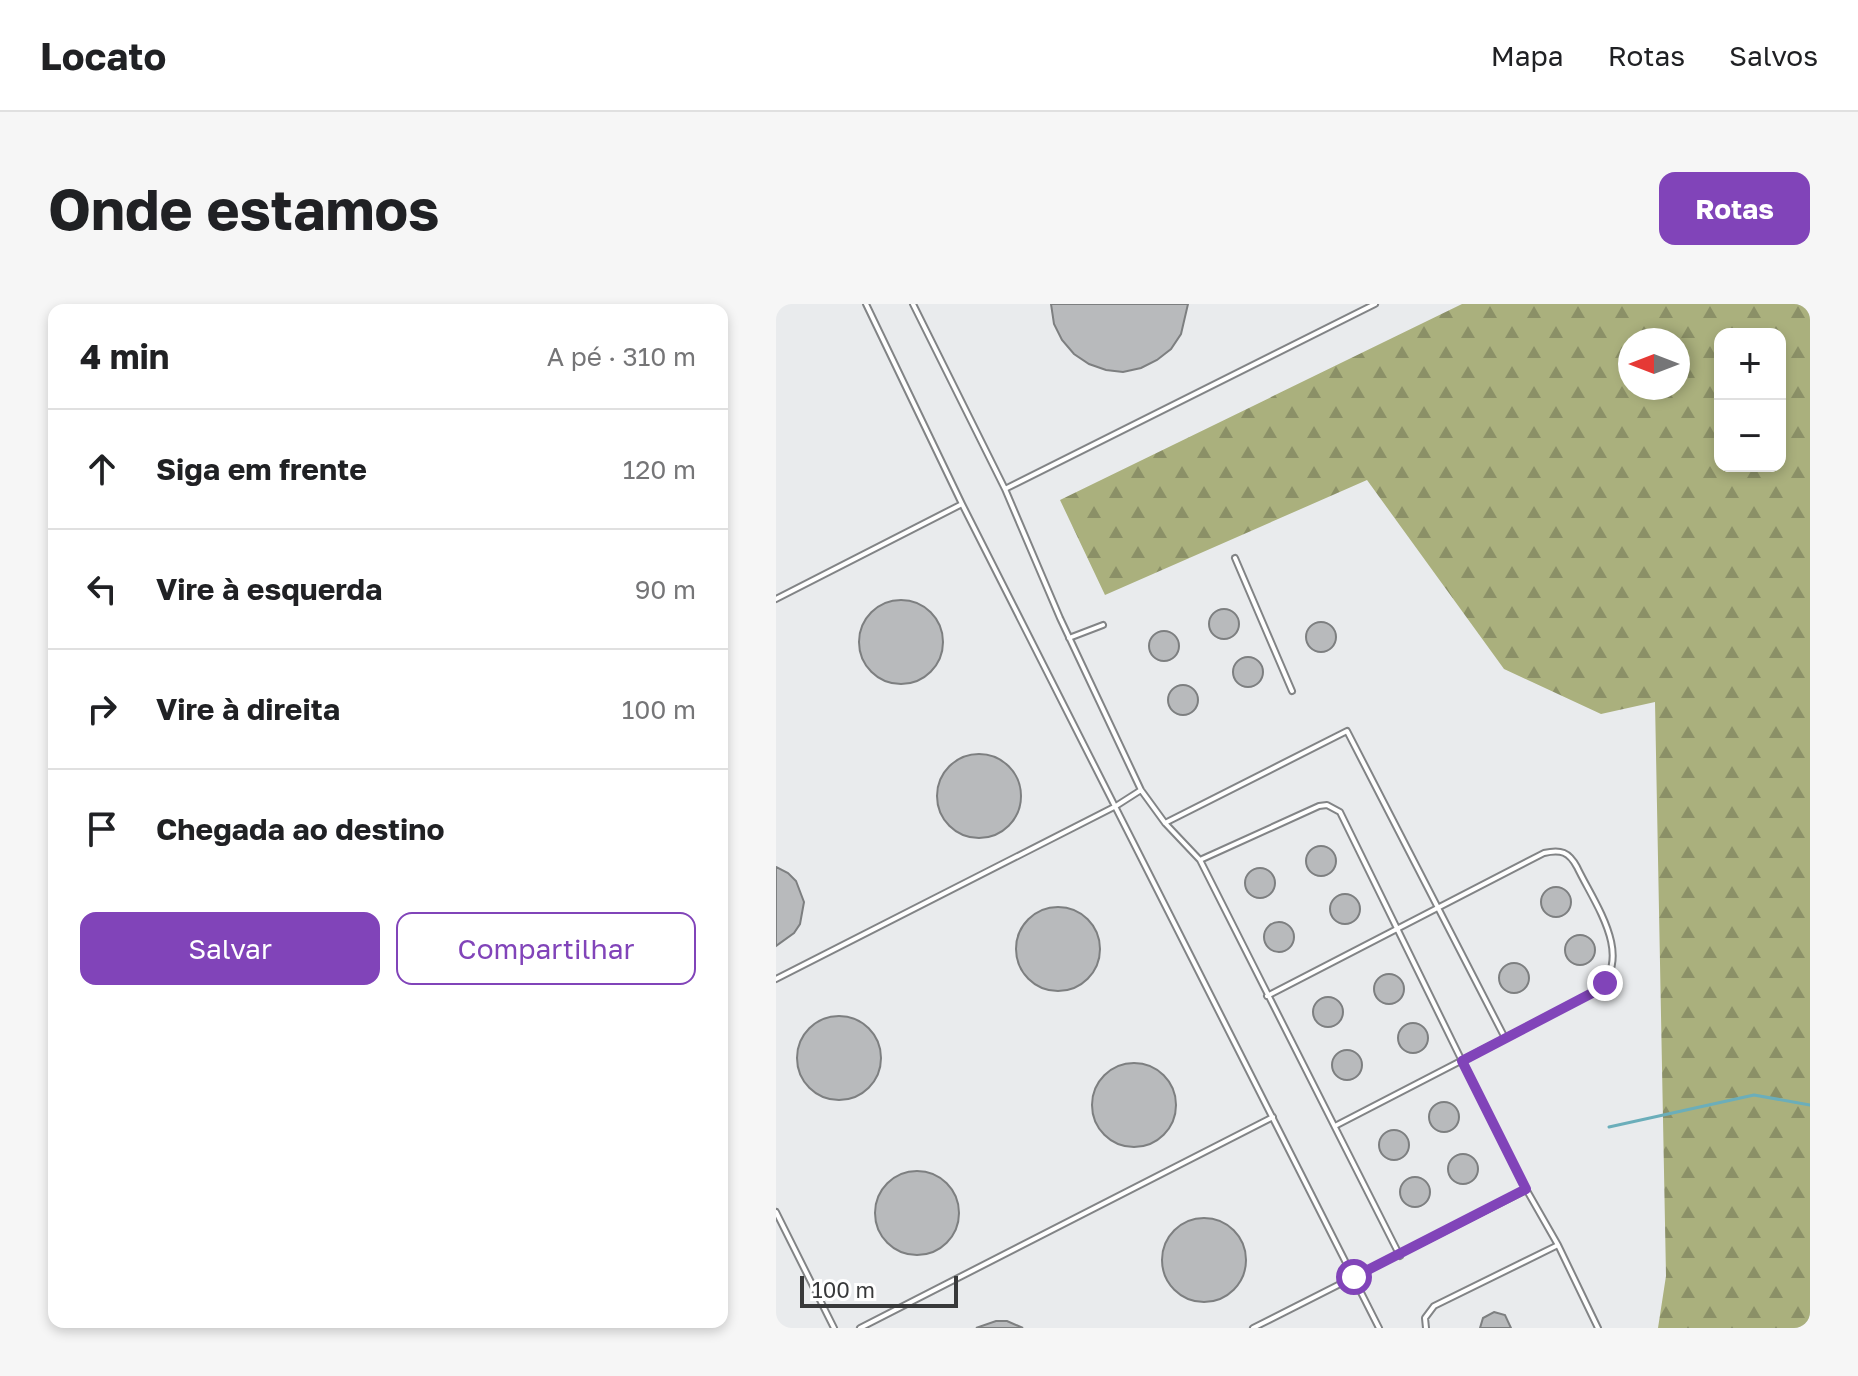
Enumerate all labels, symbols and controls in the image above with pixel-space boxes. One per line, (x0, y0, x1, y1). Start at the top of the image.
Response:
text: Locato (40, 33, 166, 78)
text: Mapa (1491, 39, 1564, 72)
text: Rotas (1608, 39, 1685, 72)
text: Salvos (1729, 39, 1818, 72)
button: Rotas (1659, 172, 1810, 245)
text: Onde estamos (48, 175, 439, 242)
north arrow (1618, 328, 1690, 400)
map controls (1714, 328, 1786, 472)
button: + (1714, 328, 1786, 400)
text: 4 min (80, 336, 169, 376)
text: A pé · 310 m (547, 341, 696, 372)
button: − (1714, 400, 1786, 472)
icon: ahead (80, 447, 124, 491)
text: Siga em frente (156, 451, 367, 487)
text: 120 m (623, 454, 696, 485)
icon: left (80, 567, 124, 611)
text: Vire à esquerda (156, 571, 382, 607)
text: 90 m (635, 574, 696, 605)
icon: right (80, 687, 124, 731)
text: Vire à direita (156, 691, 340, 727)
text: 100 m (622, 694, 696, 725)
icon: arrive (80, 807, 124, 851)
text: Chegada ao destino (156, 811, 444, 847)
button: Salvar (80, 912, 380, 985)
button: Compartilhar (396, 912, 696, 985)
route end (1587, 965, 1623, 1001)
route start (1336, 1259, 1372, 1295)
scale bar (800, 1272, 958, 1308)
text: 100 m (812, 1276, 875, 1303)

